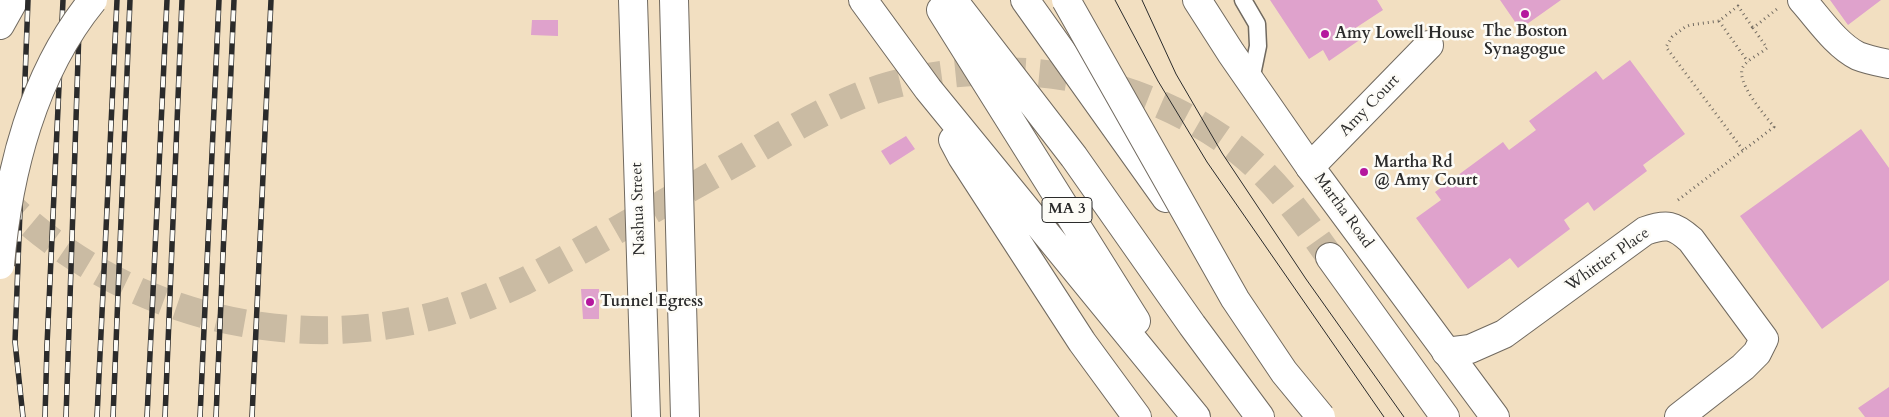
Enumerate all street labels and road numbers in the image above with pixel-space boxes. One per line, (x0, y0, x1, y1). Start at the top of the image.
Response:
street label: Amy Court (1336, 71, 1404, 141)
street label: Nashua Street (628, 162, 650, 256)
street label: Martha Road (1309, 170, 1377, 252)
road number: MA 3 (1042, 198, 1092, 222)
street label: Whittier Place (1562, 224, 1654, 296)

